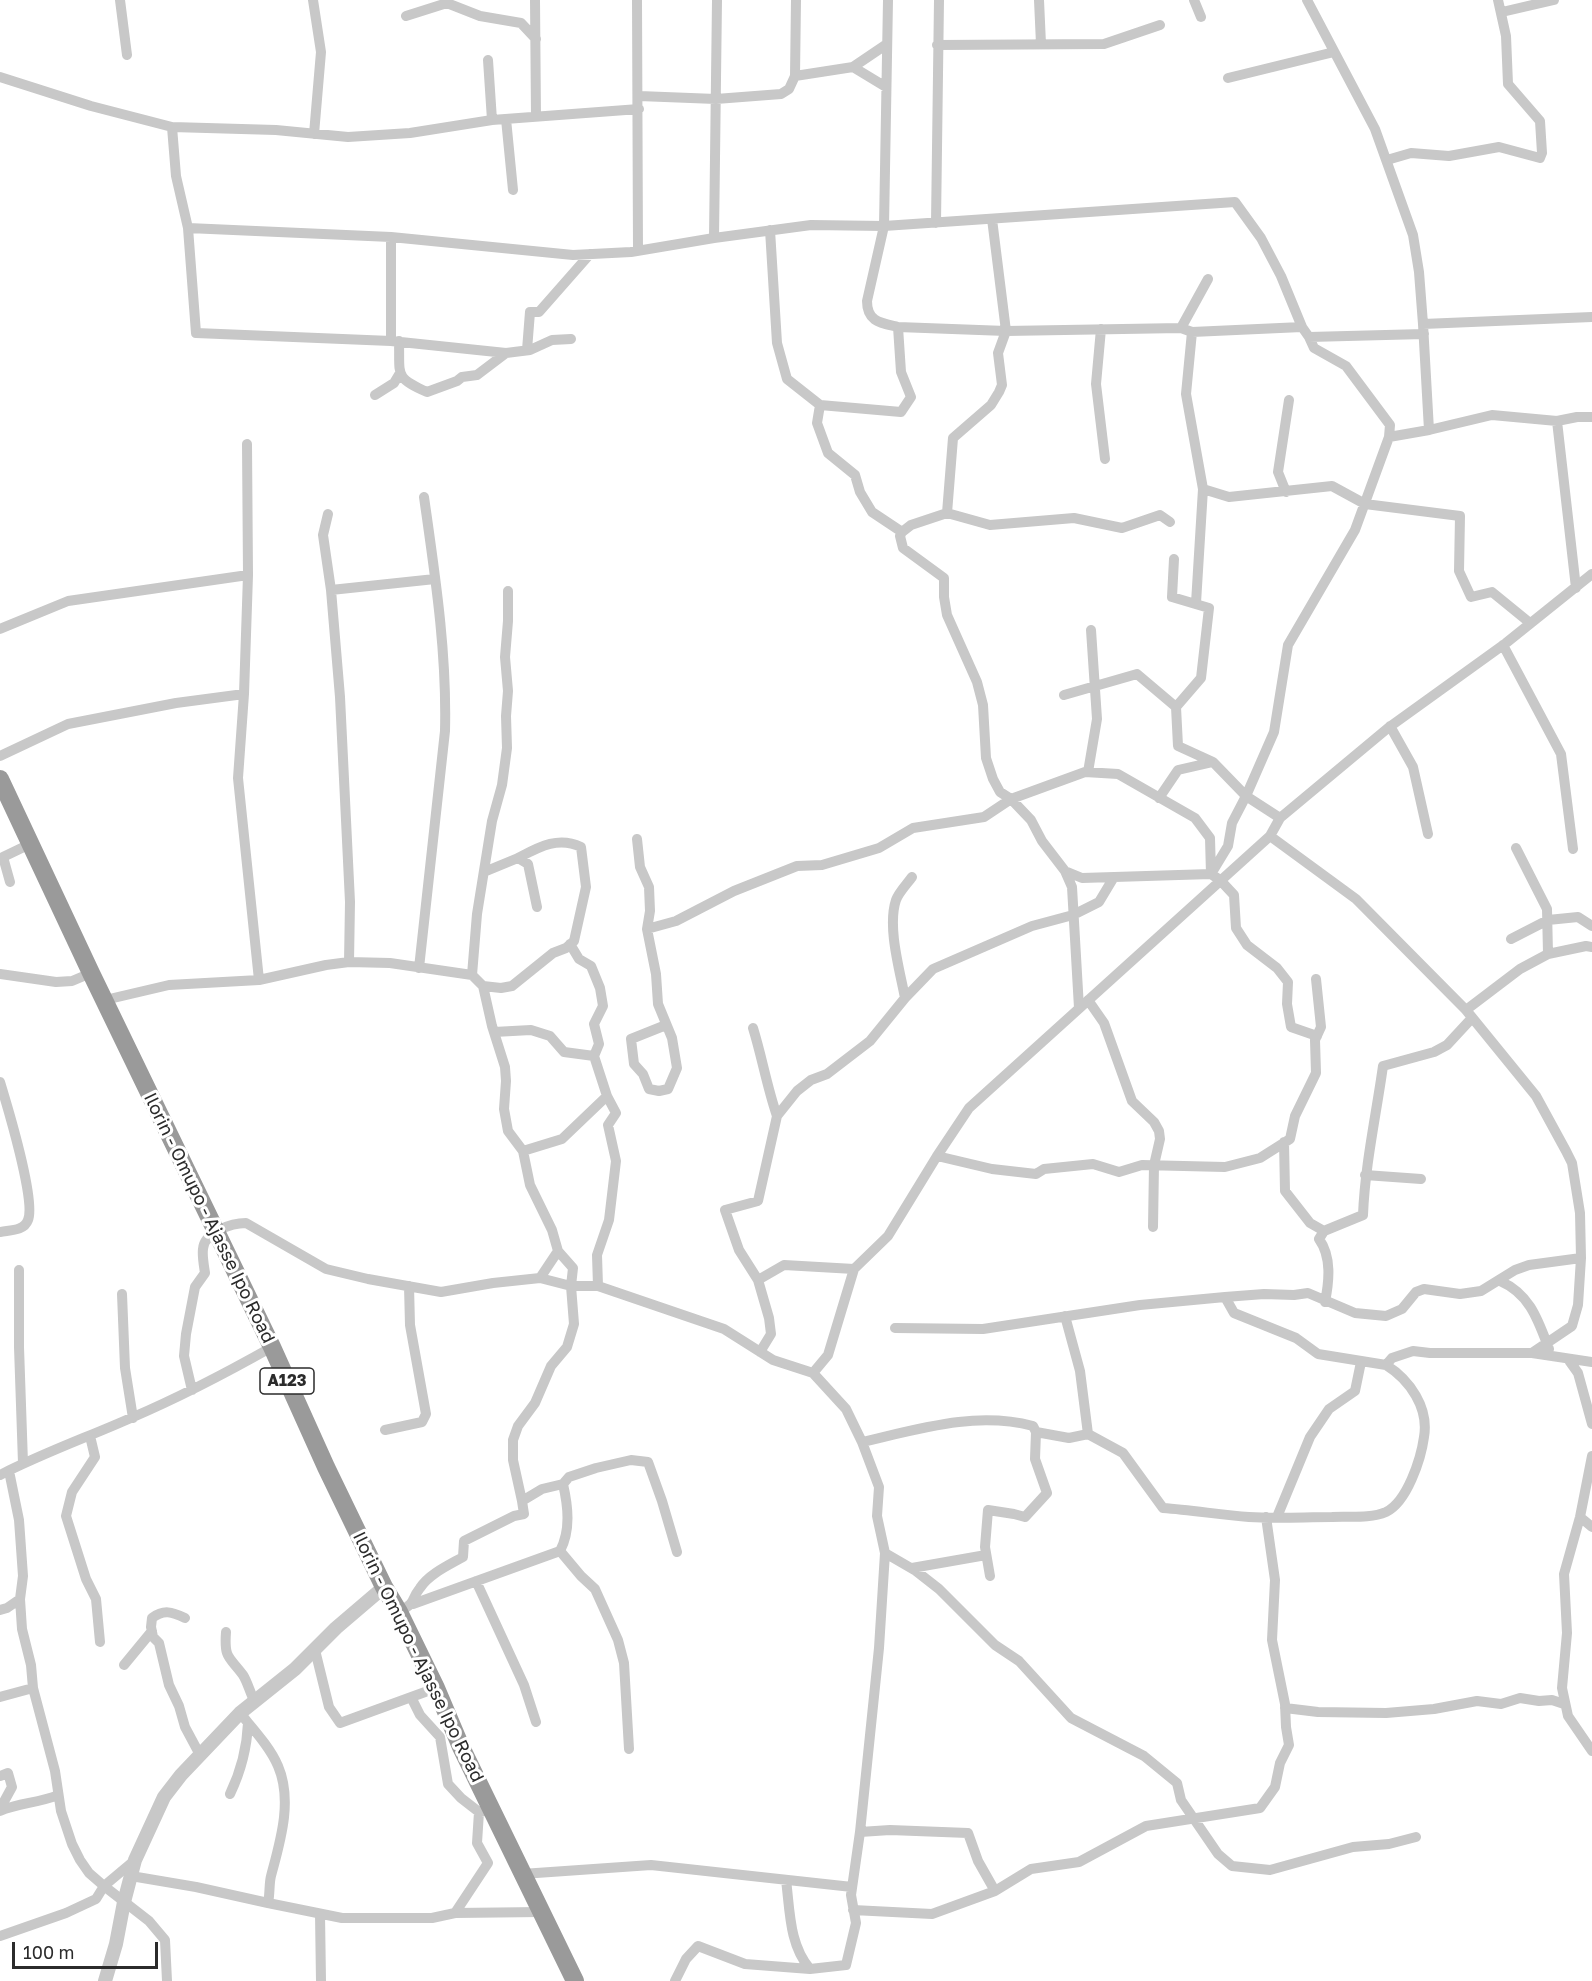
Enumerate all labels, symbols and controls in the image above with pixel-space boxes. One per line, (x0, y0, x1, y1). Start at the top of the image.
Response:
street label: Ilorin - Omupo - Ajasse Ipo Road (139, 1089, 279, 1347)
road number: A123 (260, 1368, 314, 1394)
street label: Ilorin - Omupo - Ajasse Ipo Road (348, 1528, 488, 1786)
scale bar (15, 1930, 160, 1968)
text: 100 m (23, 1941, 74, 1963)

